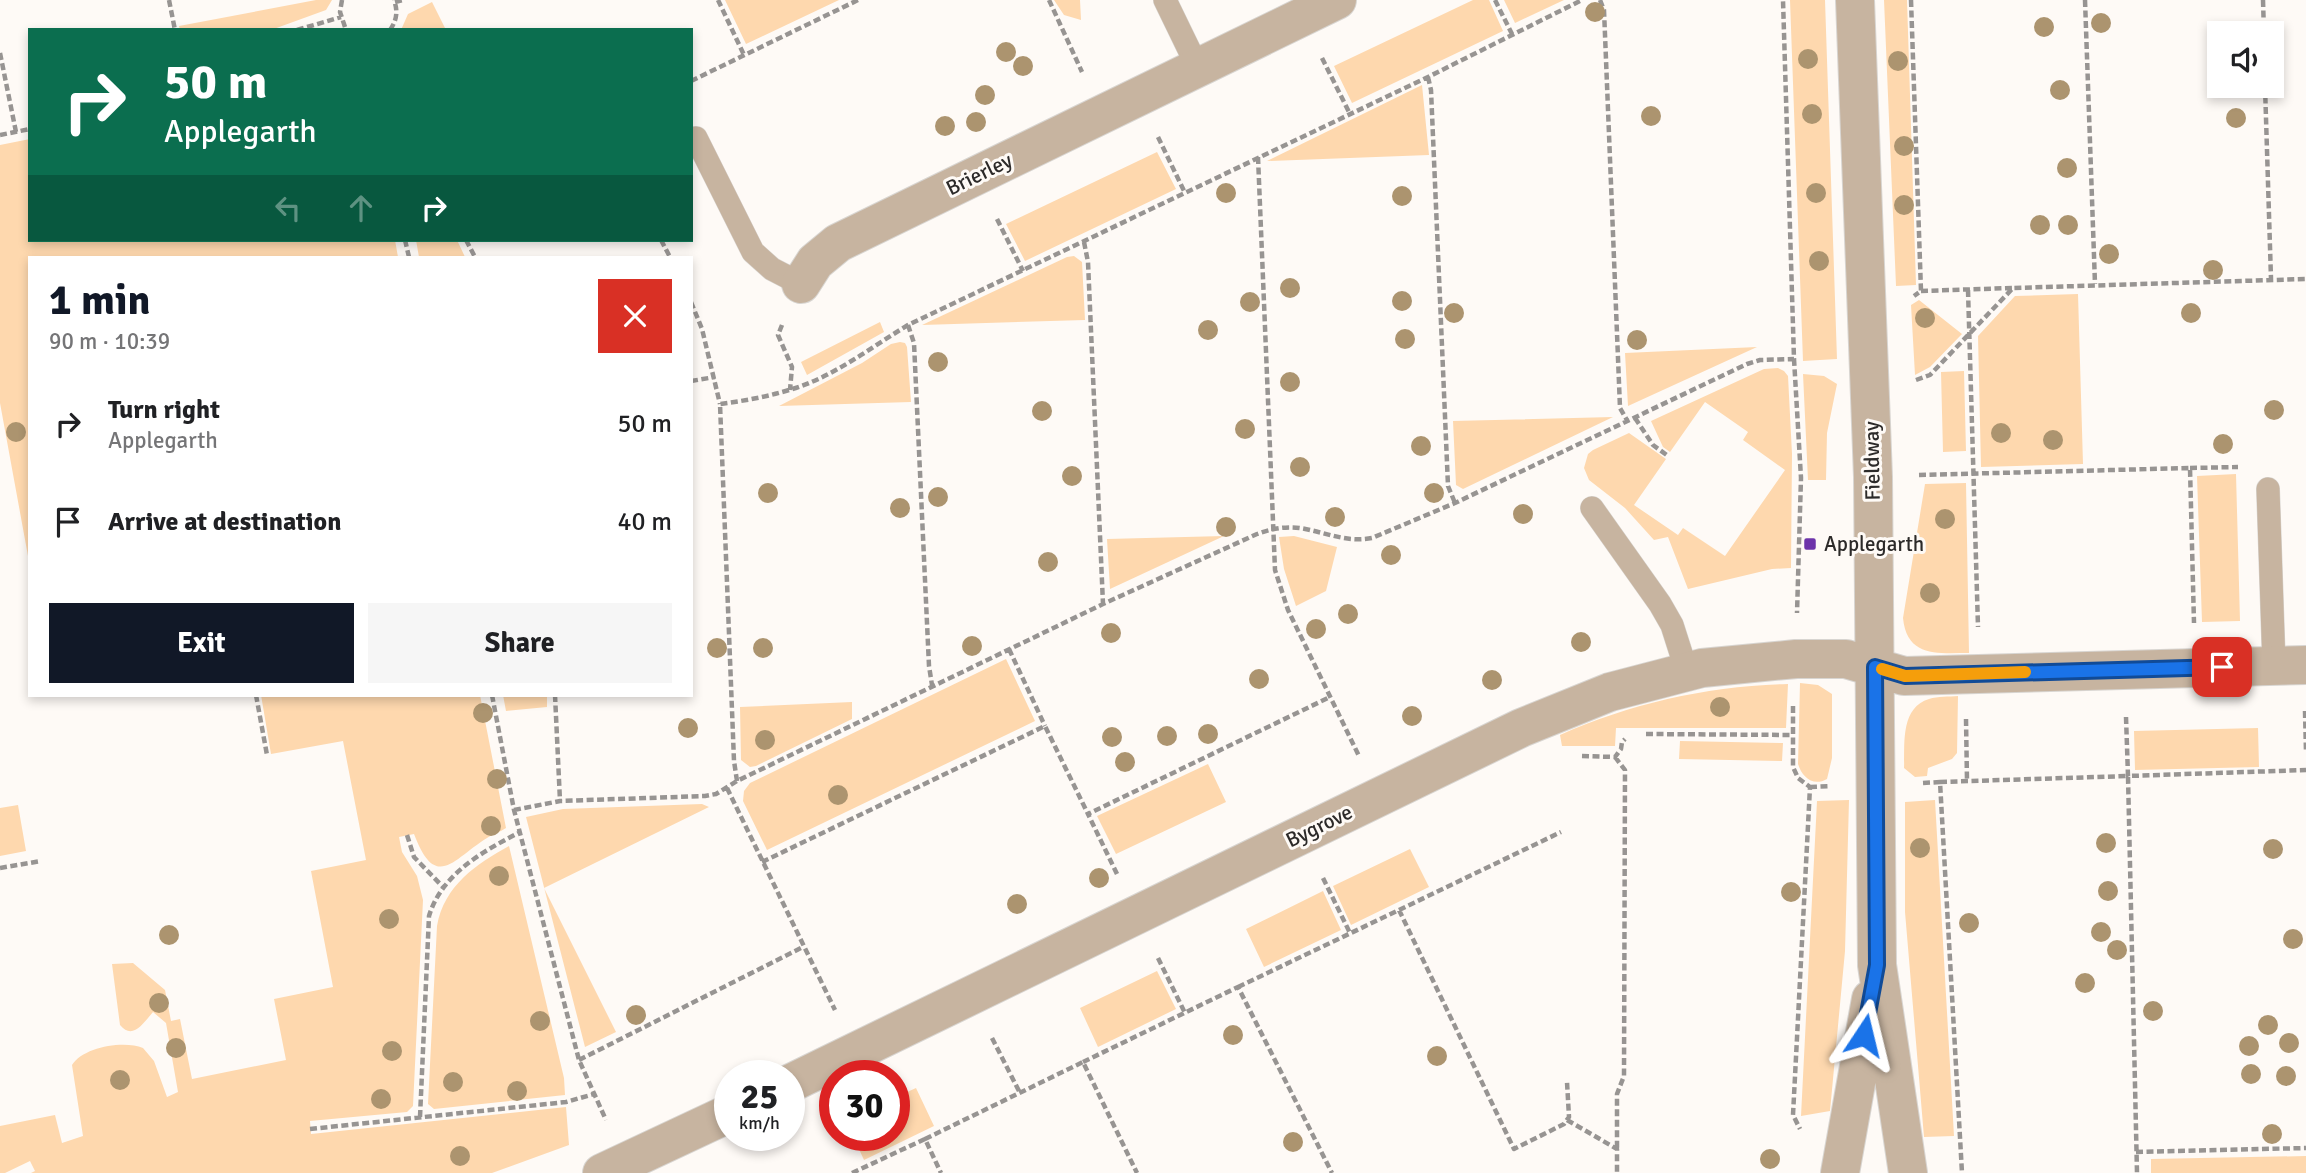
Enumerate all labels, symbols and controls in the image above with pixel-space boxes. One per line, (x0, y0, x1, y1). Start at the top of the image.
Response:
map controls (2207, 21, 2284, 98)
button: sound (2207, 21, 2284, 98)
text: 50 m (164, 52, 267, 112)
icon: right (49, 56, 140, 147)
text: Applegarth (164, 112, 317, 151)
street label: Brierley (942, 147, 1017, 201)
icon: left (269, 189, 307, 227)
icon: ahead (342, 189, 380, 227)
icon: right (415, 189, 453, 227)
text: 1 min (49, 275, 150, 326)
button: close (598, 279, 672, 353)
text: 90 m · 10:39 (49, 327, 170, 356)
text: Turn right (108, 394, 220, 426)
icon: right (49, 405, 87, 443)
text: 50 m (617, 408, 672, 440)
street label: Fieldway (1858, 421, 1886, 501)
text: Applegarth (108, 426, 218, 455)
icon: arrive (49, 503, 87, 541)
text: Arrive at destination (108, 506, 341, 538)
text: 40 m (617, 506, 672, 538)
place label: Applegarth (1824, 531, 1924, 557)
marker: Applegarth (1802, 536, 1818, 552)
button: Exit (49, 603, 354, 683)
button: Share (368, 603, 672, 683)
pin (2192, 637, 2252, 697)
icon: arrive (2203, 648, 2241, 686)
street label: Bygrove (1281, 799, 1357, 853)
position arrow (1827, 998, 1901, 1072)
speed limit sign: 30 (819, 1060, 910, 1151)
text: 25 (741, 1075, 778, 1118)
text: km/h (739, 1112, 780, 1134)

